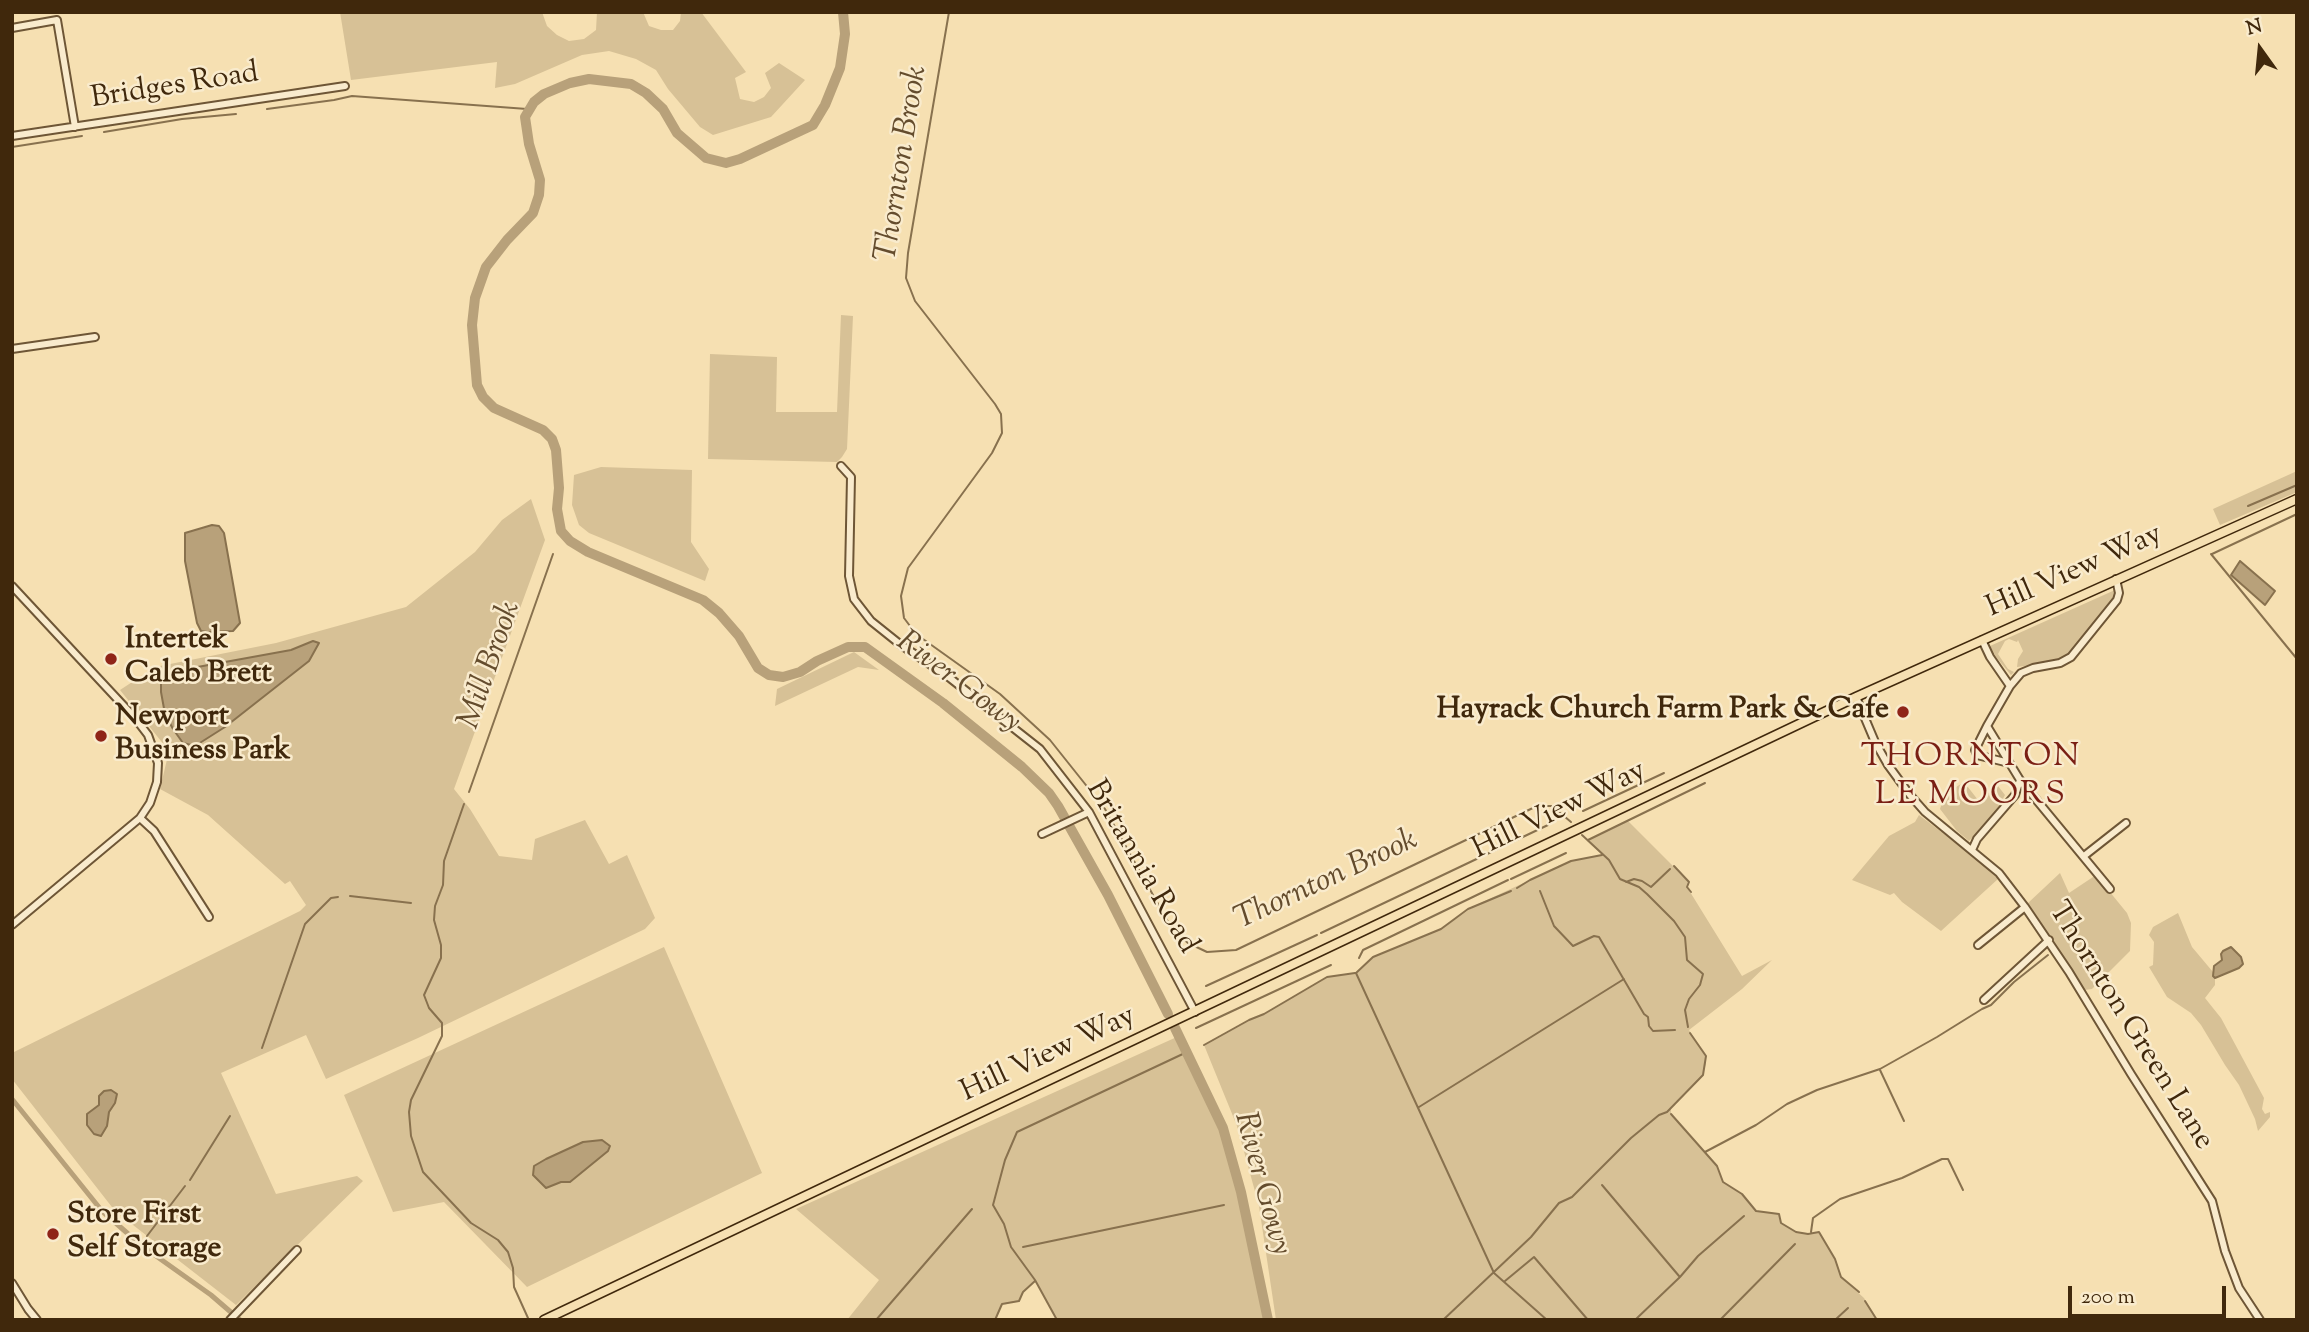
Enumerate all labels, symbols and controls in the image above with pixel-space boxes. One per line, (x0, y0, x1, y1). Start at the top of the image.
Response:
text: N (2244, 13, 2265, 43)
north arrow (2225, 14, 2295, 84)
street label: Bridges Road (89, 57, 261, 119)
water label: Thornton Brook (870, 63, 938, 265)
street label: Hill View Way (1982, 518, 2168, 628)
water label: Mill Brook (452, 597, 532, 735)
place label: Intertek Caleb Brett (125, 624, 272, 694)
water label: River Gowy (887, 625, 1027, 743)
marker: Intertek Caleb Brett (103, 651, 119, 667)
place label: Hayrack Church Farm Park & Cafe (1437, 694, 1889, 730)
place label: Newport Business Park (115, 701, 290, 772)
marker: Hayrack Church Farm Park & Cafe (1895, 704, 1911, 720)
marker: Newport Business Park (93, 728, 109, 744)
district label: THORNTON LE MOORS (1862, 739, 2080, 817)
street label: Hill View Way (1467, 755, 1653, 869)
street label: Britannia Road (1076, 775, 1204, 961)
water label: Thornton Brook (1229, 823, 1425, 941)
street label: Thornton Green Lane (2038, 896, 2220, 1158)
street label: Hill View Way (956, 1000, 1142, 1112)
water label: River Gowy (1223, 1108, 1297, 1260)
place label: Store First Self Storage (67, 1199, 221, 1270)
marker: Store First Self Storage (45, 1226, 61, 1242)
scale bar (2071, 1272, 2228, 1316)
text: 200 m (2081, 1283, 2135, 1313)

